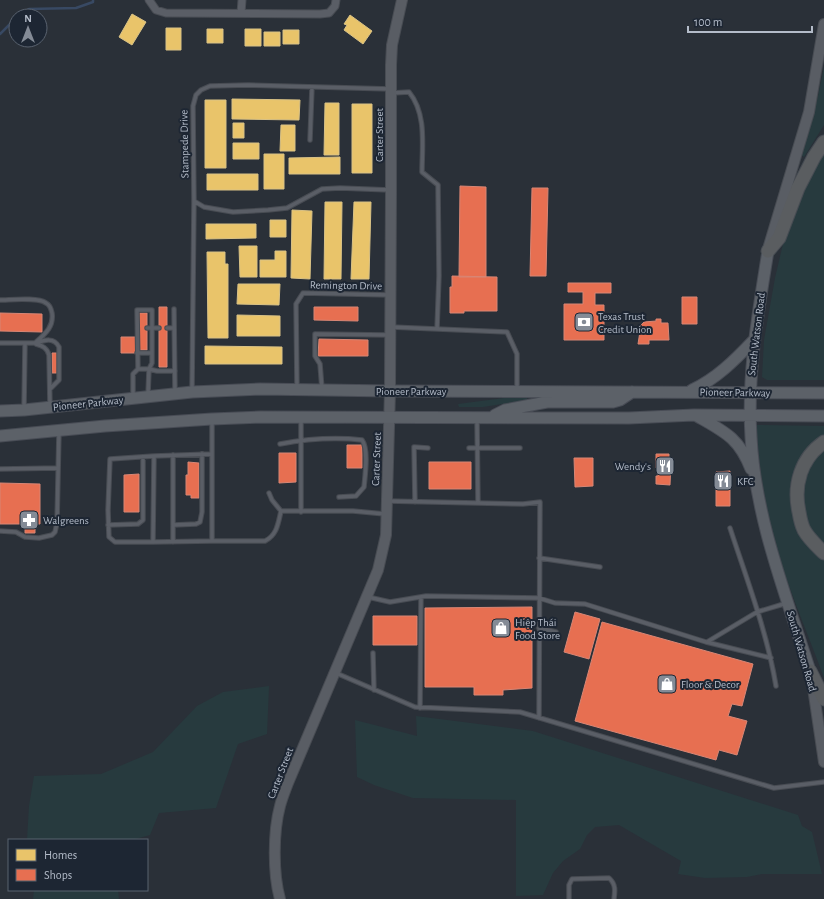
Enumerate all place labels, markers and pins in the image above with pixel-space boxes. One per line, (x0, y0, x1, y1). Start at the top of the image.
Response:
bank icon: Texas Trust Credit Union (573, 311, 595, 333)
place label: Texas Trust Credit Union (598, 311, 652, 335)
restaurant icon: Wendy's (654, 455, 676, 477)
place label: Wendy's (615, 461, 651, 472)
restaurant icon: KFC (712, 470, 734, 492)
place label: KFC (737, 476, 754, 487)
pharmacy icon: Walgreens (18, 509, 40, 531)
place label: Walgreens (43, 515, 89, 526)
shop icon: Hiệp Thái Food Store (490, 617, 512, 639)
place label: Hiệp Thái Food Store (515, 617, 560, 641)
shop icon: Floor & Decor (656, 673, 678, 695)
place label: Floor & Decor (681, 679, 740, 690)

